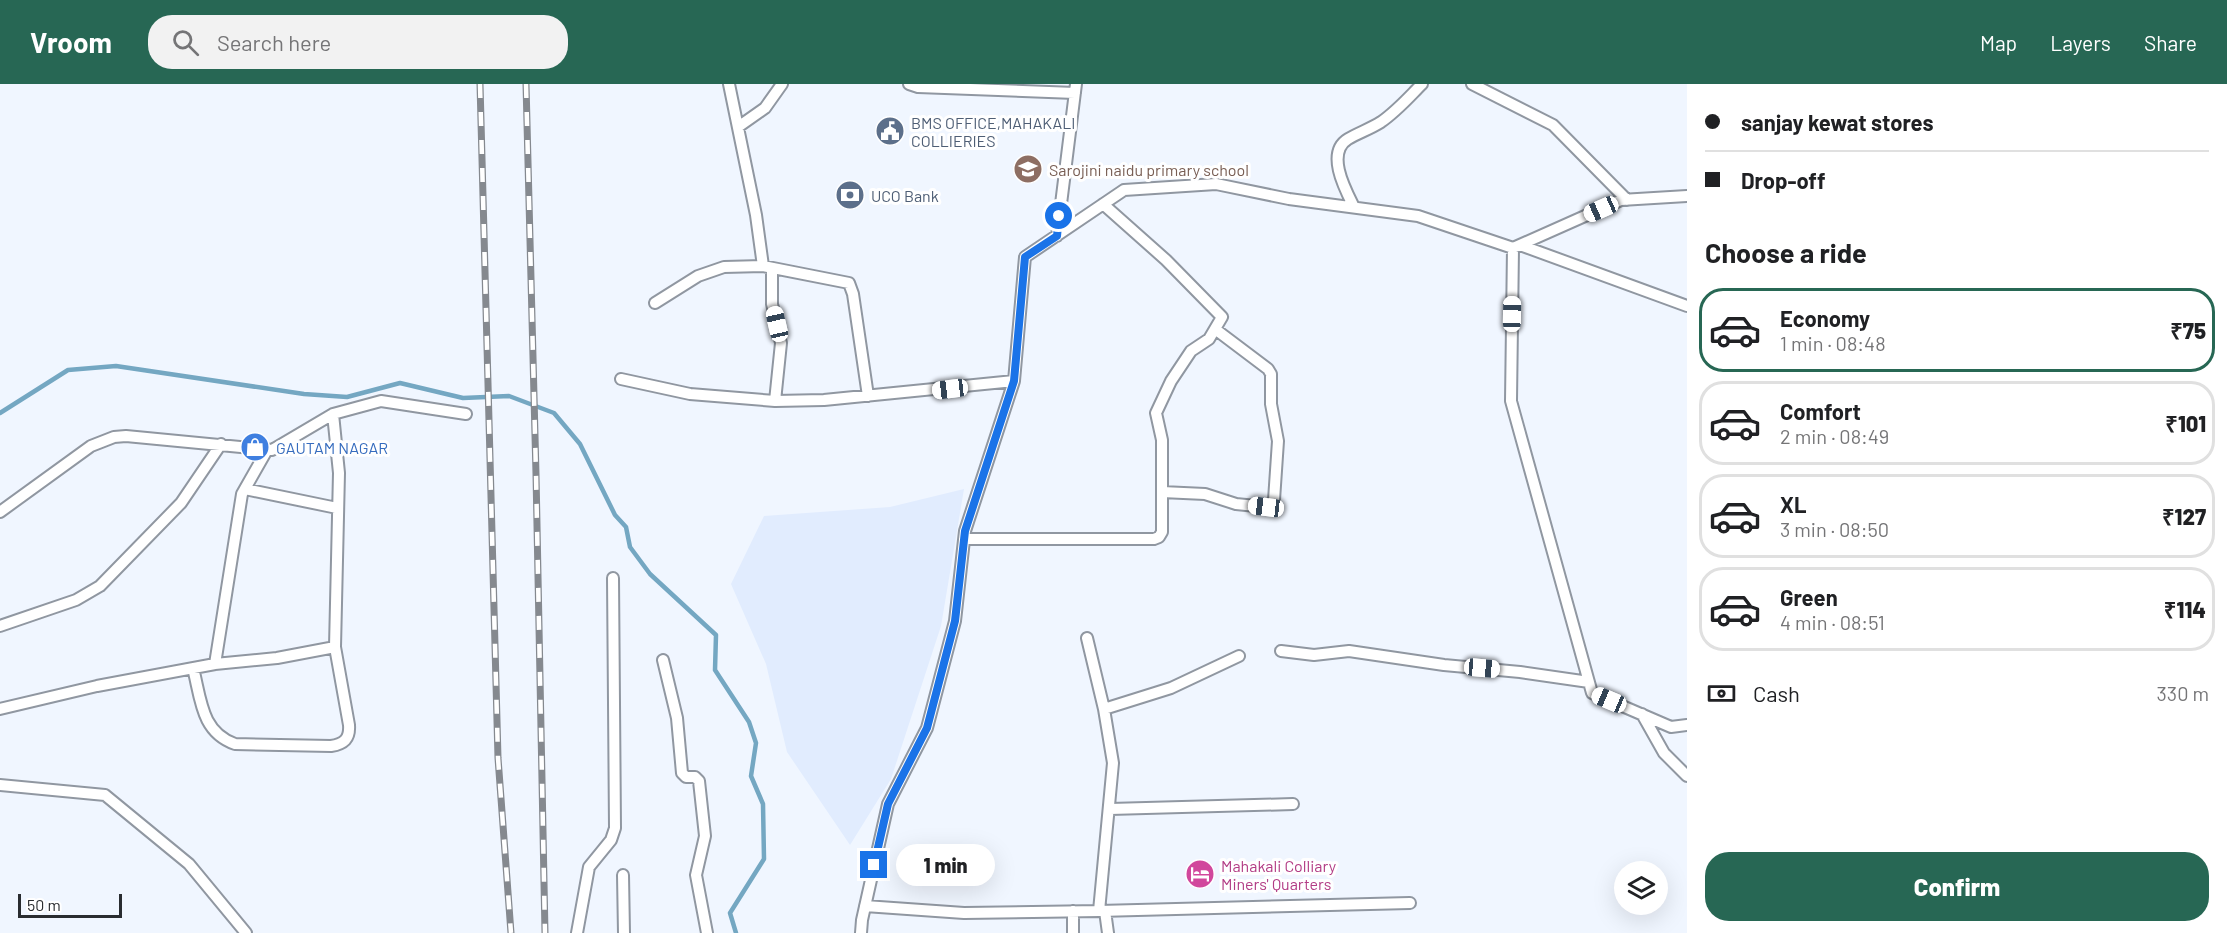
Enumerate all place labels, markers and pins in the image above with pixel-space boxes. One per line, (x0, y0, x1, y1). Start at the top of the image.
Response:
place label: BMS OFFICE,MAHAKALI COLLIERIES (911, 113, 1076, 150)
public building icon: BMS OFFICE,MAHAKALI COLLIERIES (874, 115, 906, 147)
school or university icon: Sarojini naidu primary school (1012, 153, 1044, 185)
place label: Sarojini naidu primary school (1049, 160, 1249, 179)
bank icon: UCO Bank (834, 179, 866, 211)
place label: UCO Bank (871, 186, 939, 205)
shop icon: GAUTAM NAGAR (239, 431, 271, 463)
place label: GAUTAM NAGAR (276, 438, 388, 457)
place label: Mahakali Colliary Miners' Quarters (1221, 856, 1337, 893)
hotel icon: Mahakali Colliary Miners' Quarters (1184, 858, 1216, 890)

